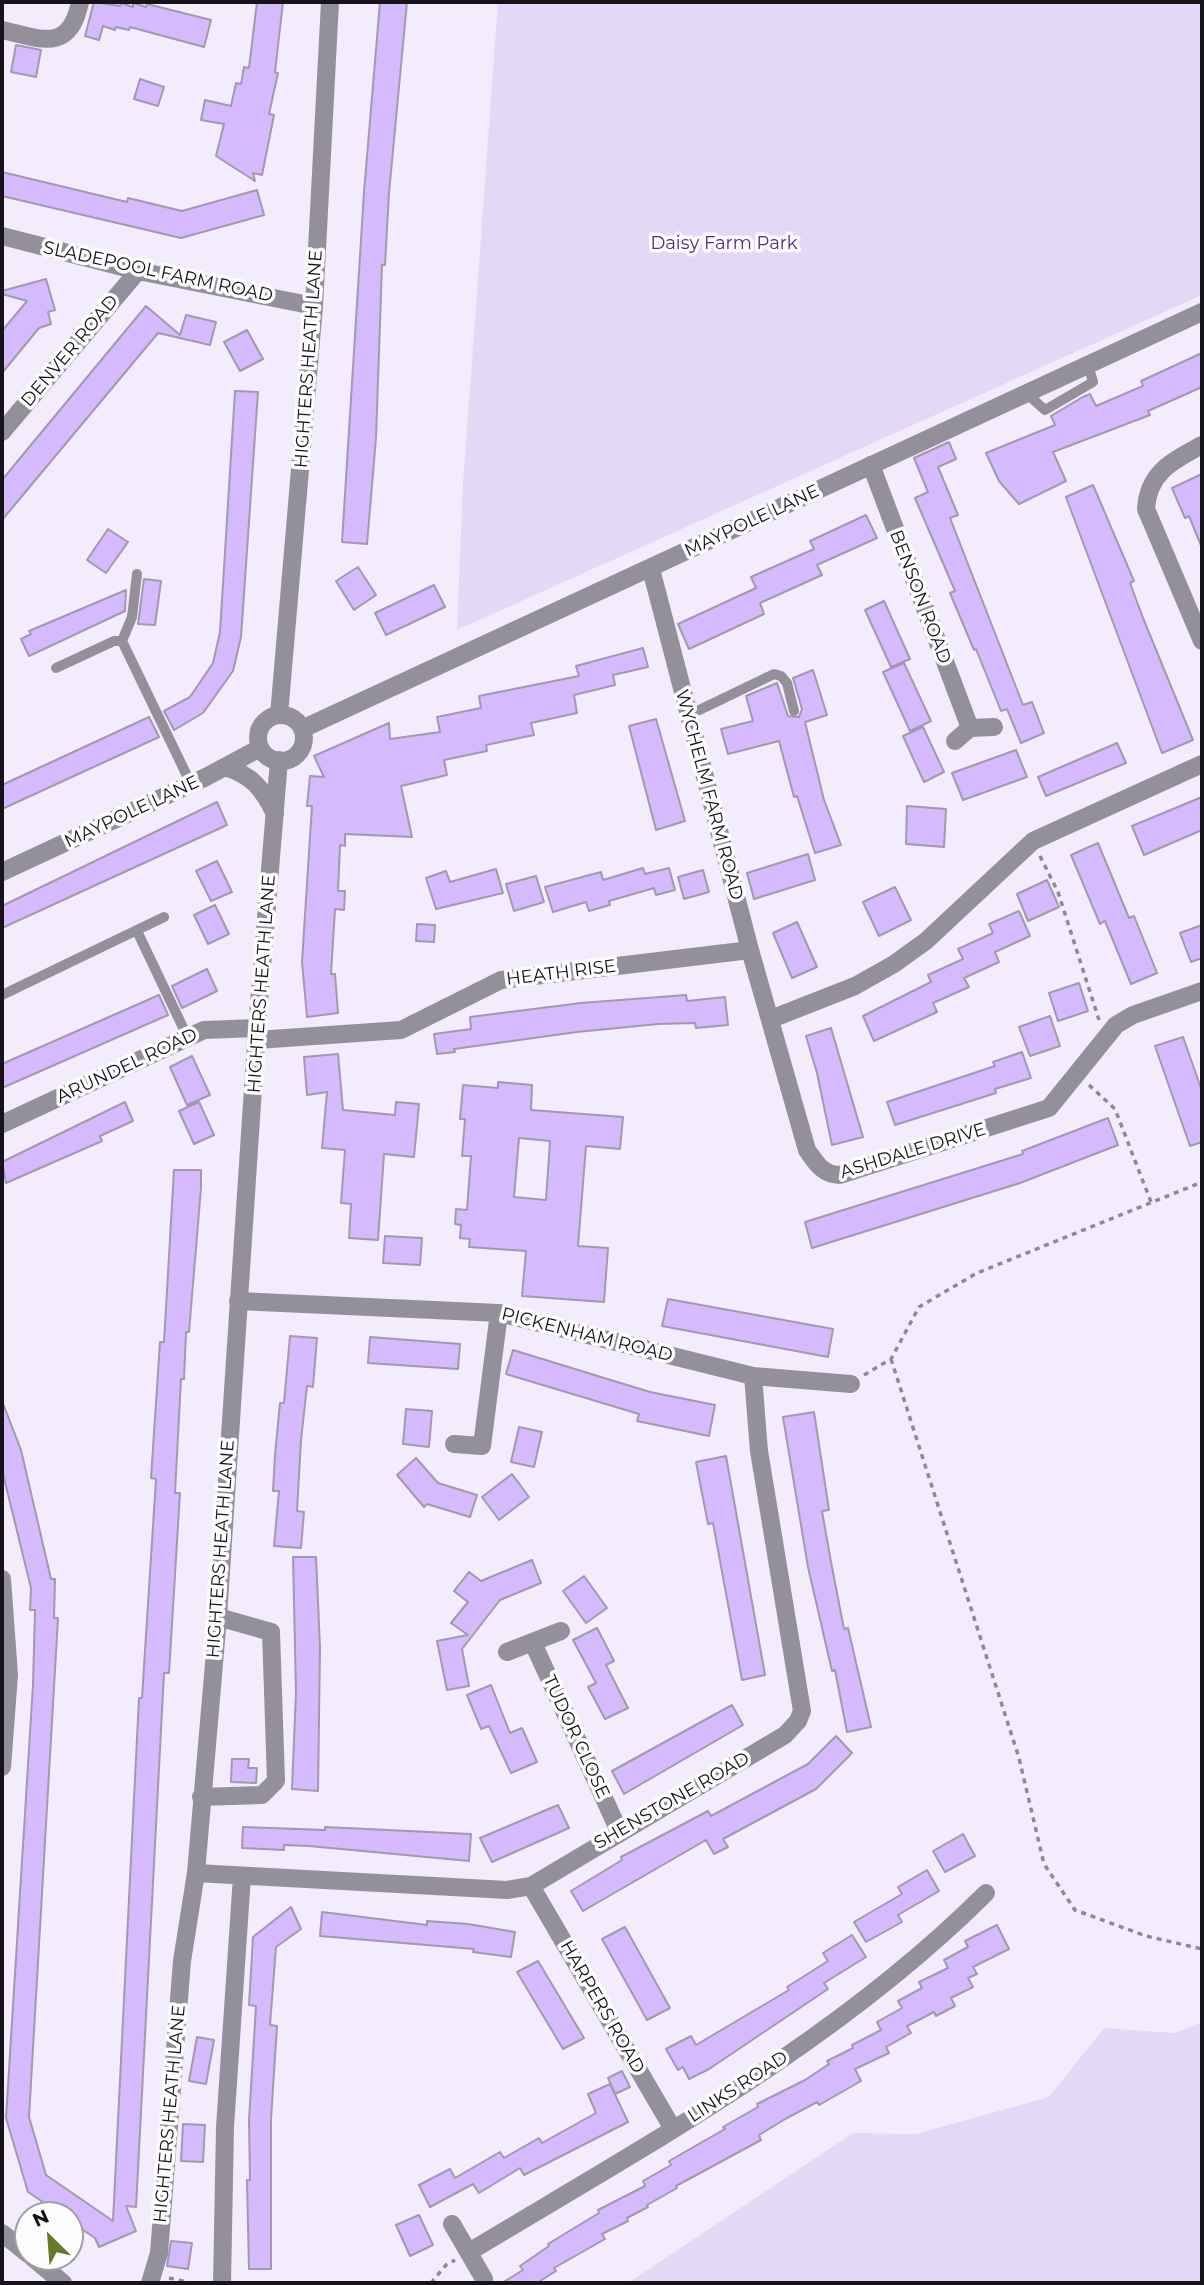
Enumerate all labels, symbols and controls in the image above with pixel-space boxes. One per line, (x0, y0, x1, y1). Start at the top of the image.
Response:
park label: Daisy Farm Park (650, 233, 798, 255)
street label: SLADEPOOL FARM ROAD (41, 237, 275, 307)
street label: HIGHTERS HEATH LANE (291, 249, 327, 469)
street label: DENVER ROAD (17, 291, 123, 411)
street label: MAYPOLE LANE (681, 480, 823, 562)
street label: BENSON ROAD (885, 527, 955, 667)
street label: WYCHELM FARM ROAD (670, 687, 748, 903)
street label: MAYPOLE LANE (61, 771, 203, 853)
street label: HIGHTERS HEATH LANE (244, 874, 280, 1094)
street label: HEATH RISE (505, 956, 617, 990)
street label: ARUNDEL ROAD (53, 1024, 201, 1108)
street label: ASHDALE DRIVE (838, 1119, 988, 1183)
street label: PICKENHAM ROAD (499, 1303, 675, 1367)
street label: HIGHTERS HEATH LANE (203, 1439, 239, 1659)
street label: TUDOR CLOSE (538, 1672, 614, 1802)
street label: SHENSTONE ROAD (591, 1748, 753, 1854)
street label: HARPERS ROAD (555, 1937, 649, 2077)
street label: HIGHTERS HEATH LANE (150, 2004, 190, 2224)
street label: LINKS ROAD (684, 2047, 792, 2127)
north arrow (14, 2201, 84, 2271)
text: N (29, 2205, 53, 2232)

